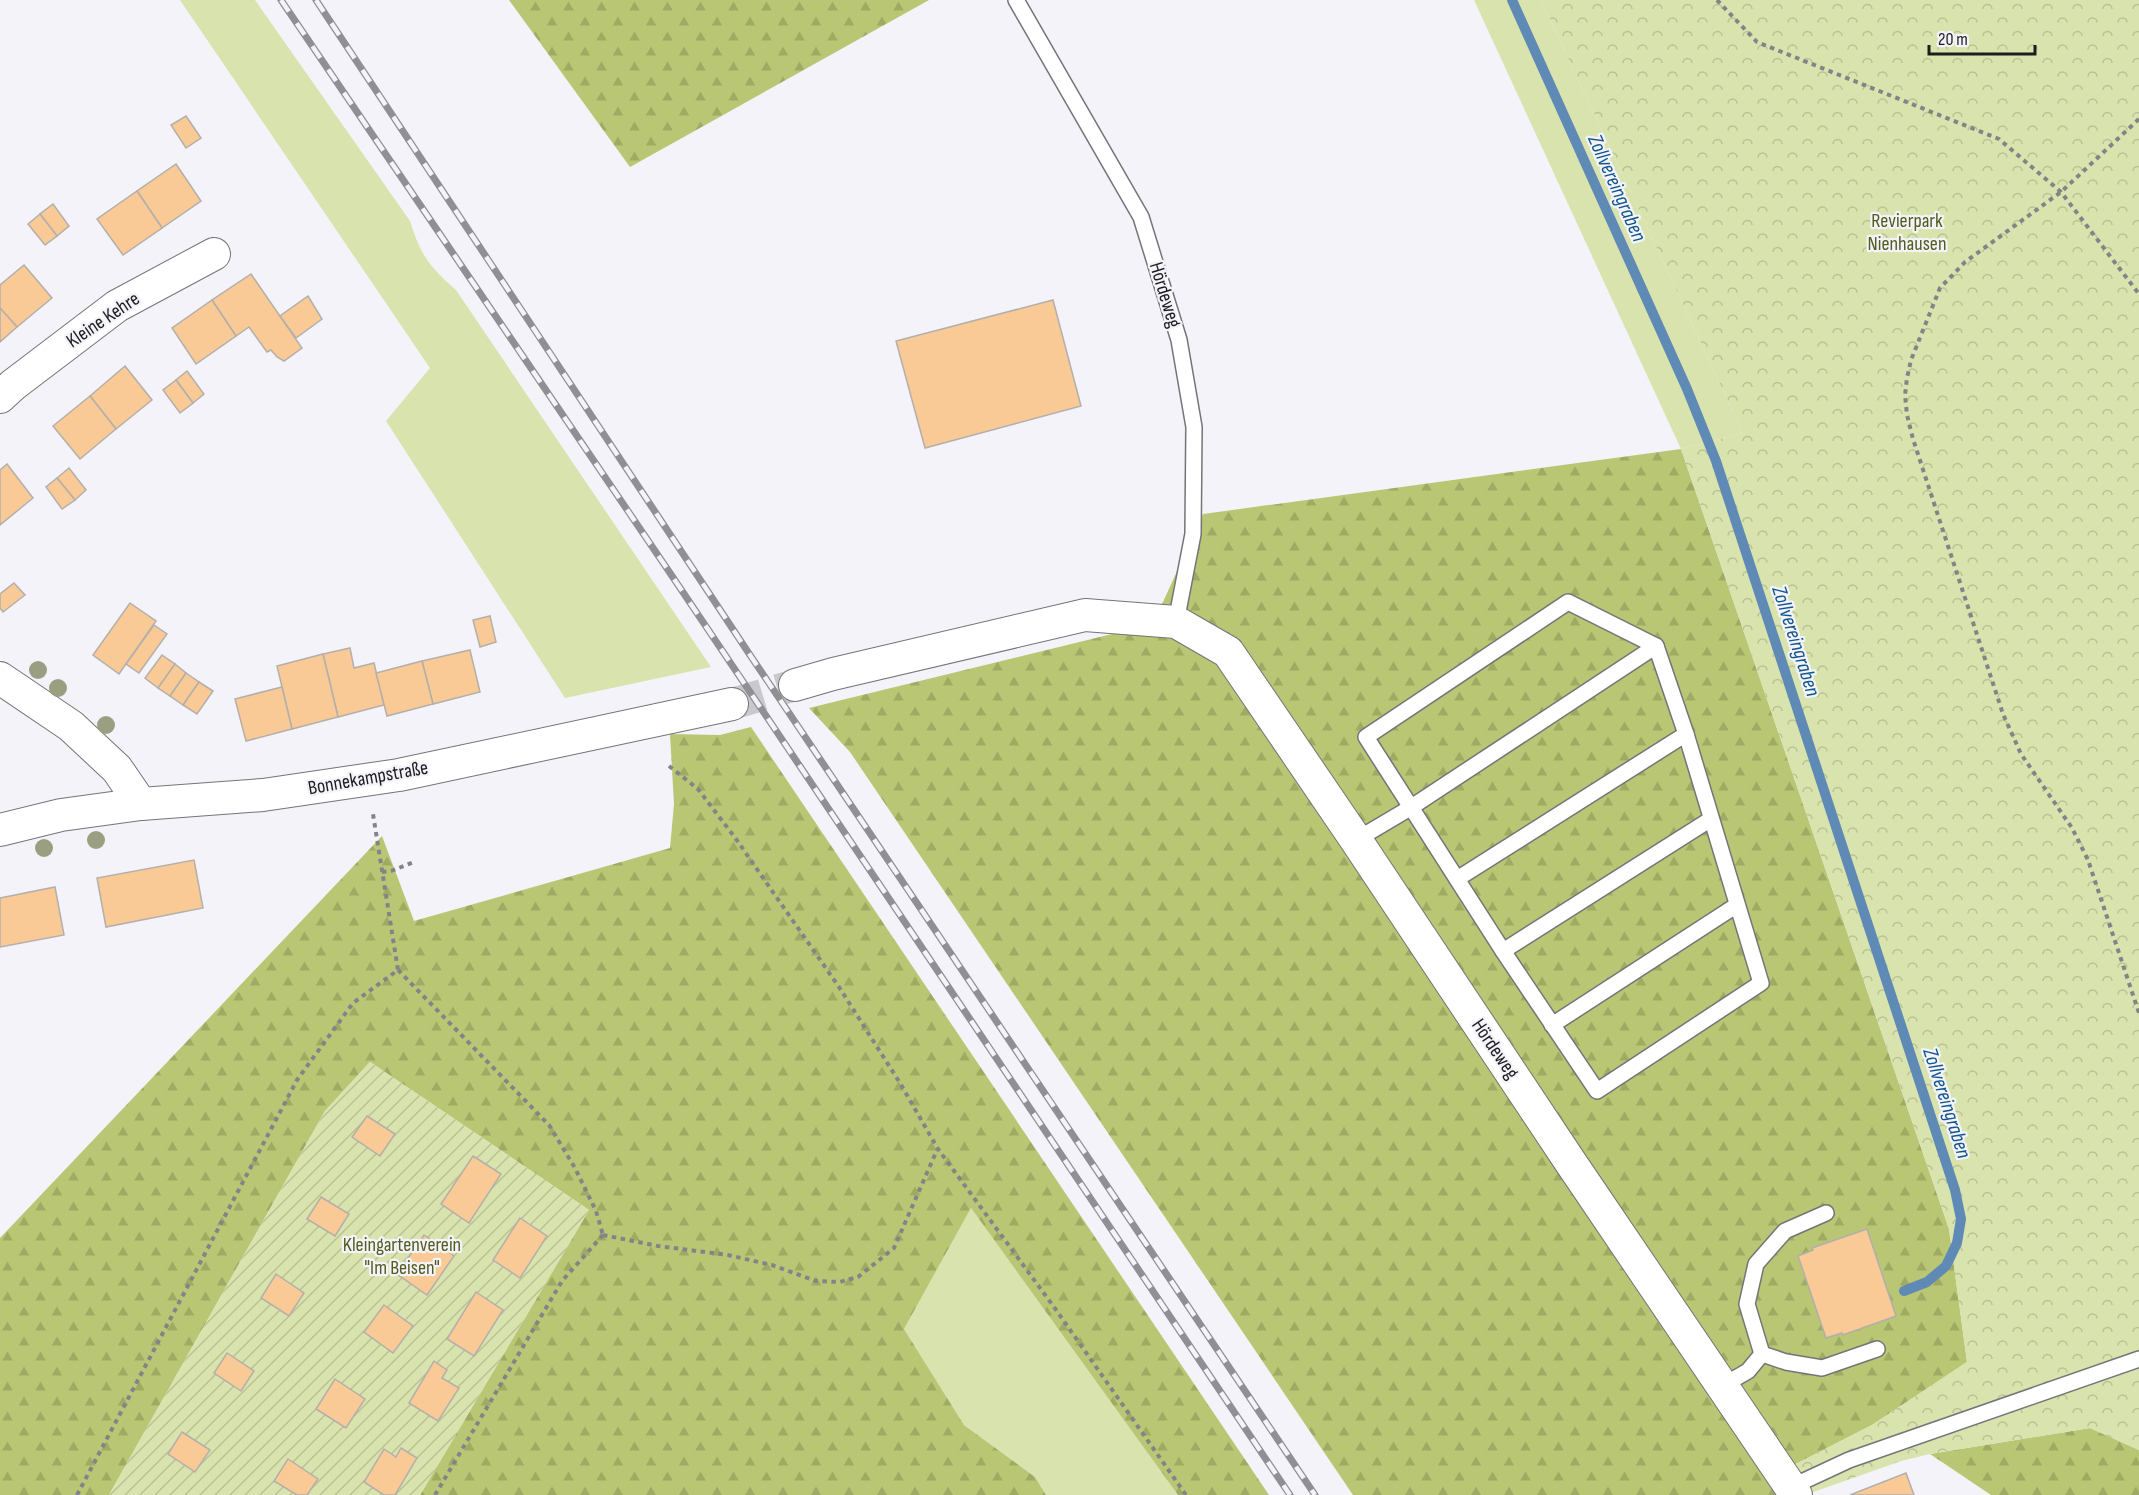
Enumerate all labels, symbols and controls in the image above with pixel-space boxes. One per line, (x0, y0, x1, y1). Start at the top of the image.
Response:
scale bar (1929, 18, 2036, 56)
text: 20 m (1938, 29, 1968, 50)
water label: Zollvereingraben (1582, 130, 1652, 246)
park label: Revierpark Nienhausen (1868, 209, 1946, 256)
street label: Hördeweg (1144, 259, 1186, 331)
street label: Kleine Kehre (62, 287, 144, 353)
water label: Zollvereingraben (1766, 582, 1826, 700)
street label: Bonnekampstraße (306, 756, 430, 800)
street label: Hördeweg (1466, 1014, 1524, 1084)
water label: Zollvereingraben (1917, 1044, 1977, 1162)
park label: Kleingartenverein "Im Beisen" (343, 1233, 461, 1280)

